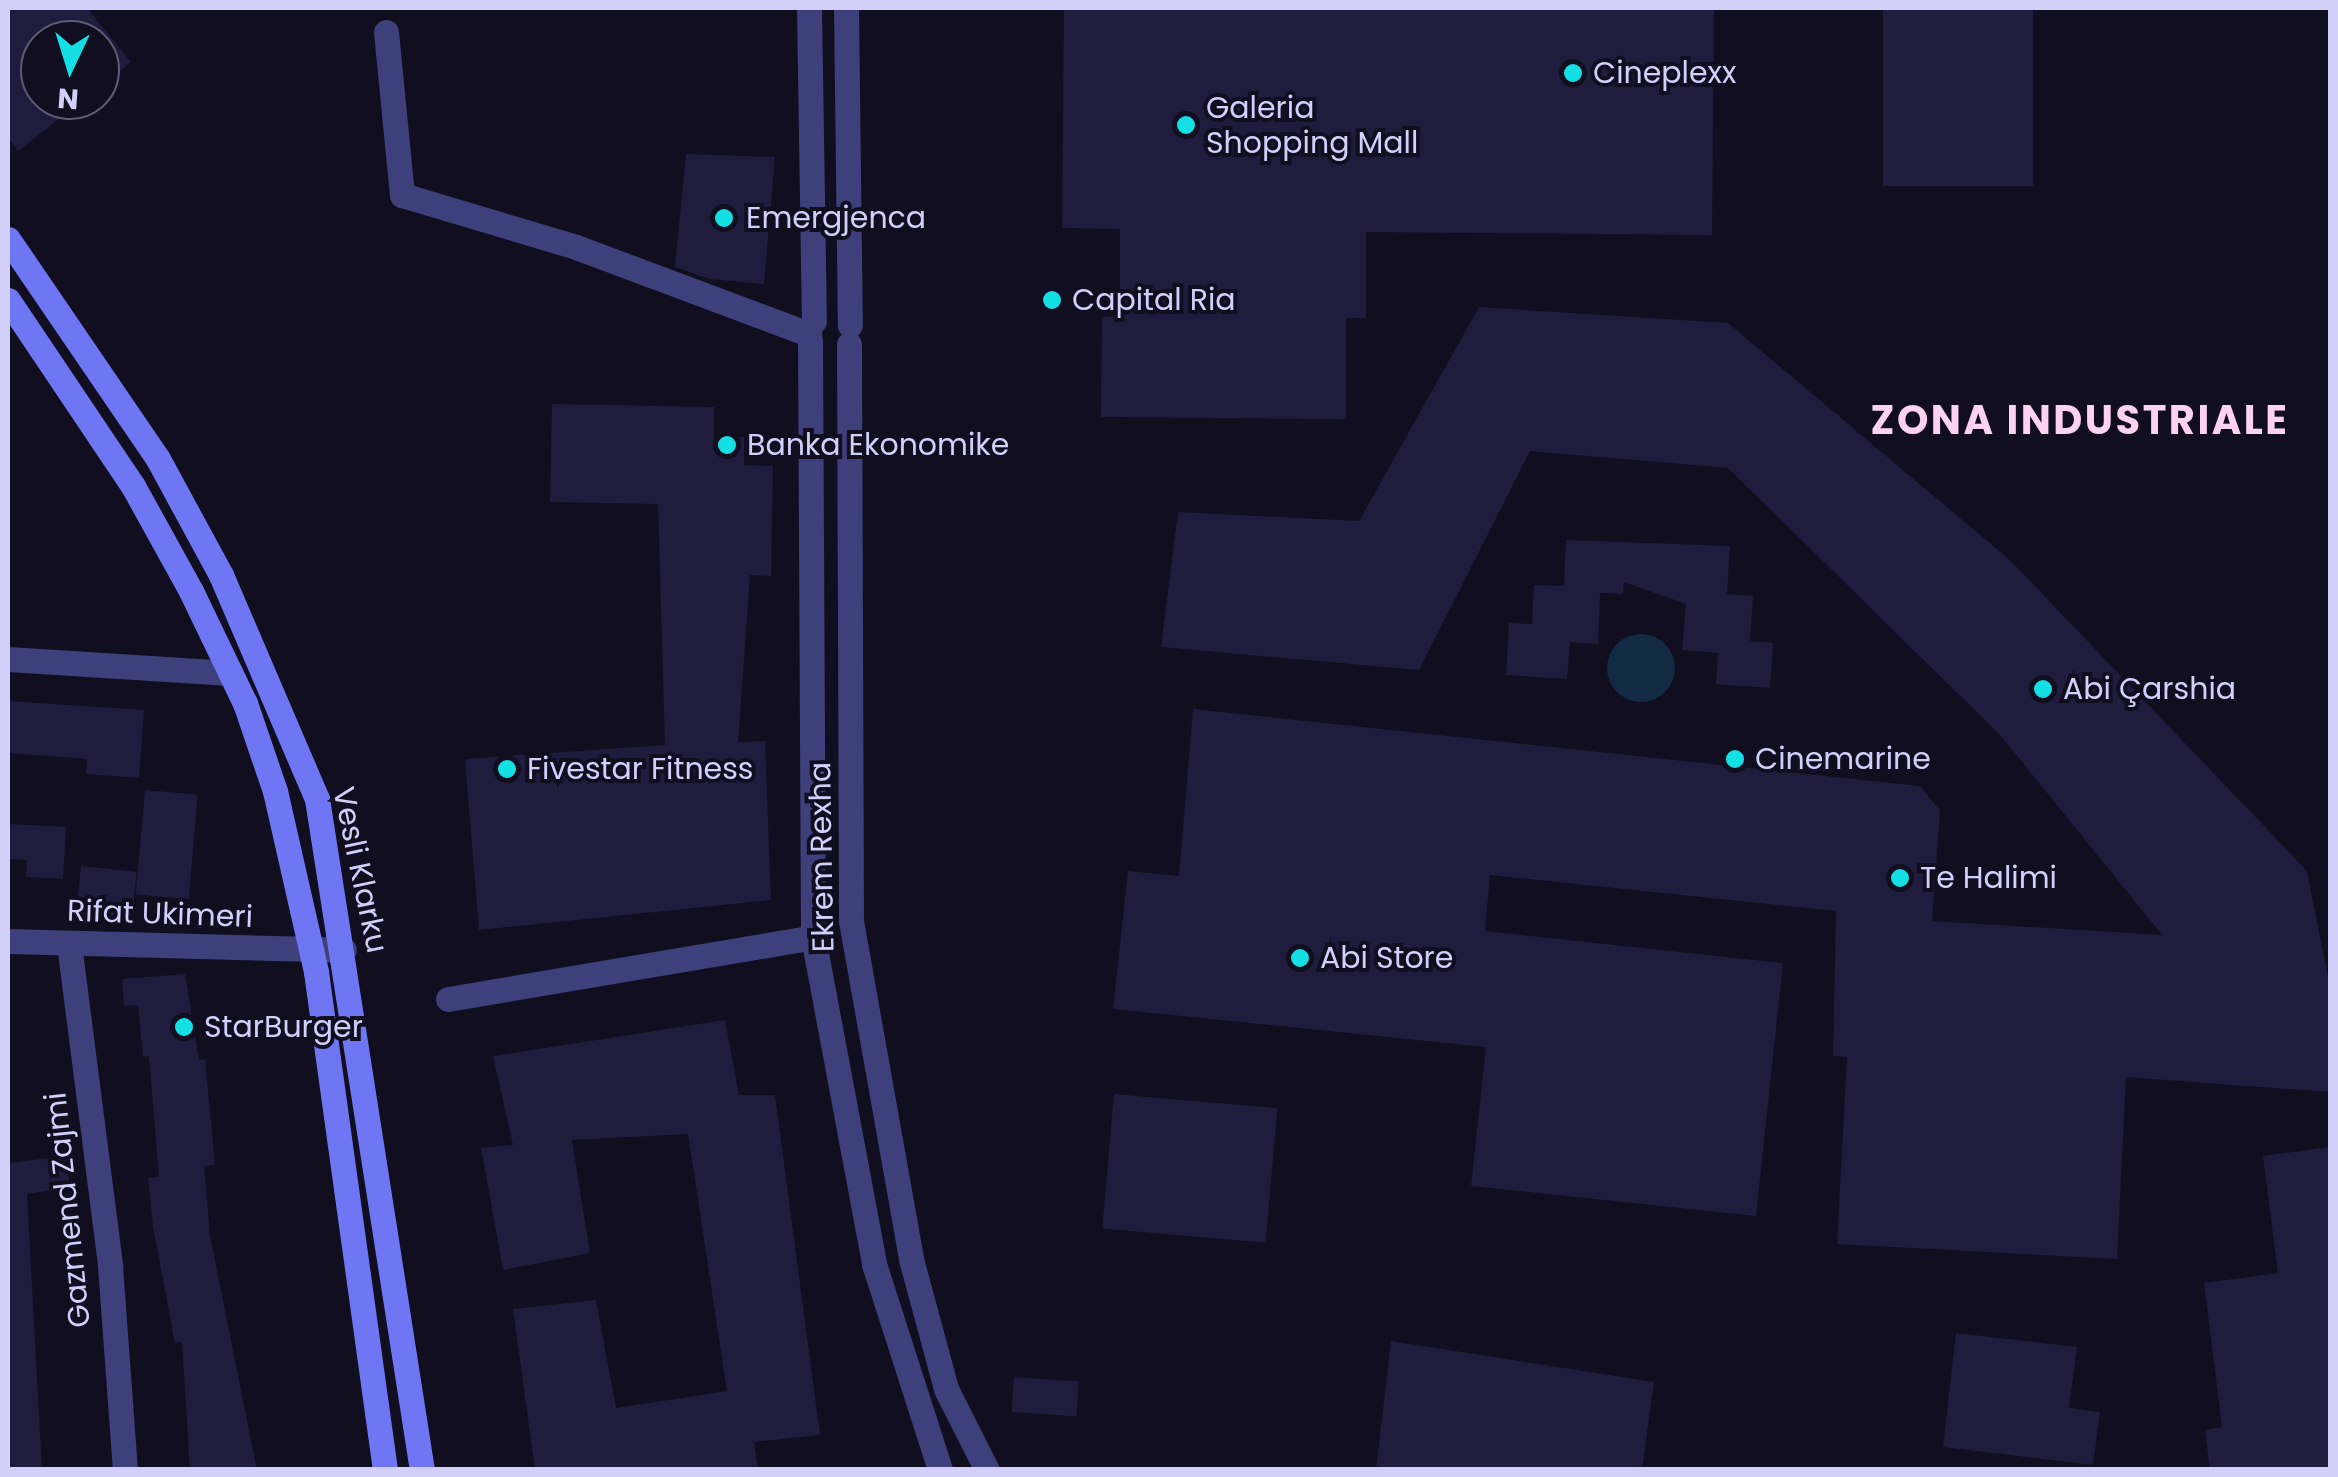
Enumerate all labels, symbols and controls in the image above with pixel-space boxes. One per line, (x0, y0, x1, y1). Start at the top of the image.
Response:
north arrow (20, 20, 120, 120)
place label: Cineplexx (1593, 55, 1736, 91)
marker: Cineplexx (1562, 62, 1584, 84)
text: N (56, 78, 80, 119)
place label: Galeria Shopping Mall (1206, 90, 1418, 160)
marker: Galeria Shopping Mall (1175, 114, 1197, 136)
place label: Emergjenca (746, 200, 926, 236)
marker: Emergjenca (711, 205, 737, 231)
place label: Capital Ria (1072, 282, 1236, 318)
marker: Capital Ria (1041, 289, 1063, 311)
district label: ZONA INDUSTRIALE (1871, 396, 2289, 444)
place label: Banka Ekonomike (747, 427, 1009, 463)
marker: Banka Ekonomike (716, 434, 738, 456)
place label: Abi Çarshia (2063, 671, 2236, 707)
marker: Abi Çarshia (2032, 678, 2054, 700)
place label: Cinemarine (1755, 741, 1931, 777)
marker: Cinemarine (1724, 748, 1746, 770)
place label: Fivestar Fitness (527, 751, 754, 787)
marker: Fivestar Fitness (496, 758, 518, 780)
street label: Ekrem Rexha (802, 762, 842, 952)
street label: Vesli Klarku (325, 784, 395, 956)
place label: Te Halimi (1920, 860, 2057, 896)
marker: Te Halimi (1889, 867, 1911, 889)
street label: Rifat Ukimeri (67, 893, 253, 935)
place label: Abi Store (1320, 940, 1453, 976)
marker: Abi Store (1289, 947, 1311, 969)
place label: StarBurger (204, 1009, 363, 1045)
marker: StarBurger (173, 1016, 195, 1038)
street label: Gazmend Zajmi (38, 1091, 98, 1329)

